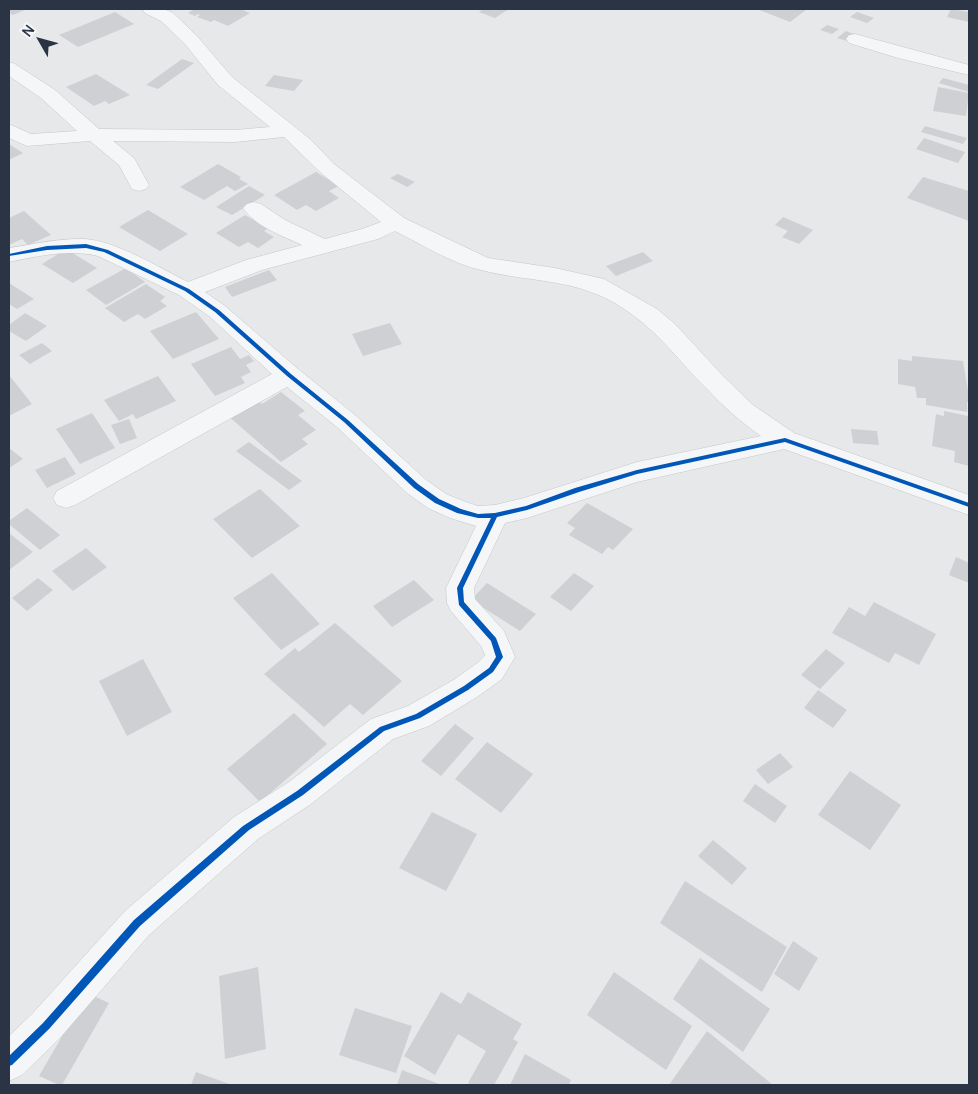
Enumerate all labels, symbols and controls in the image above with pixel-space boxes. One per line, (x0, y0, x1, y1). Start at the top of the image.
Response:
north arrow (15, 15, 65, 65)
text: N (17, 21, 38, 40)

